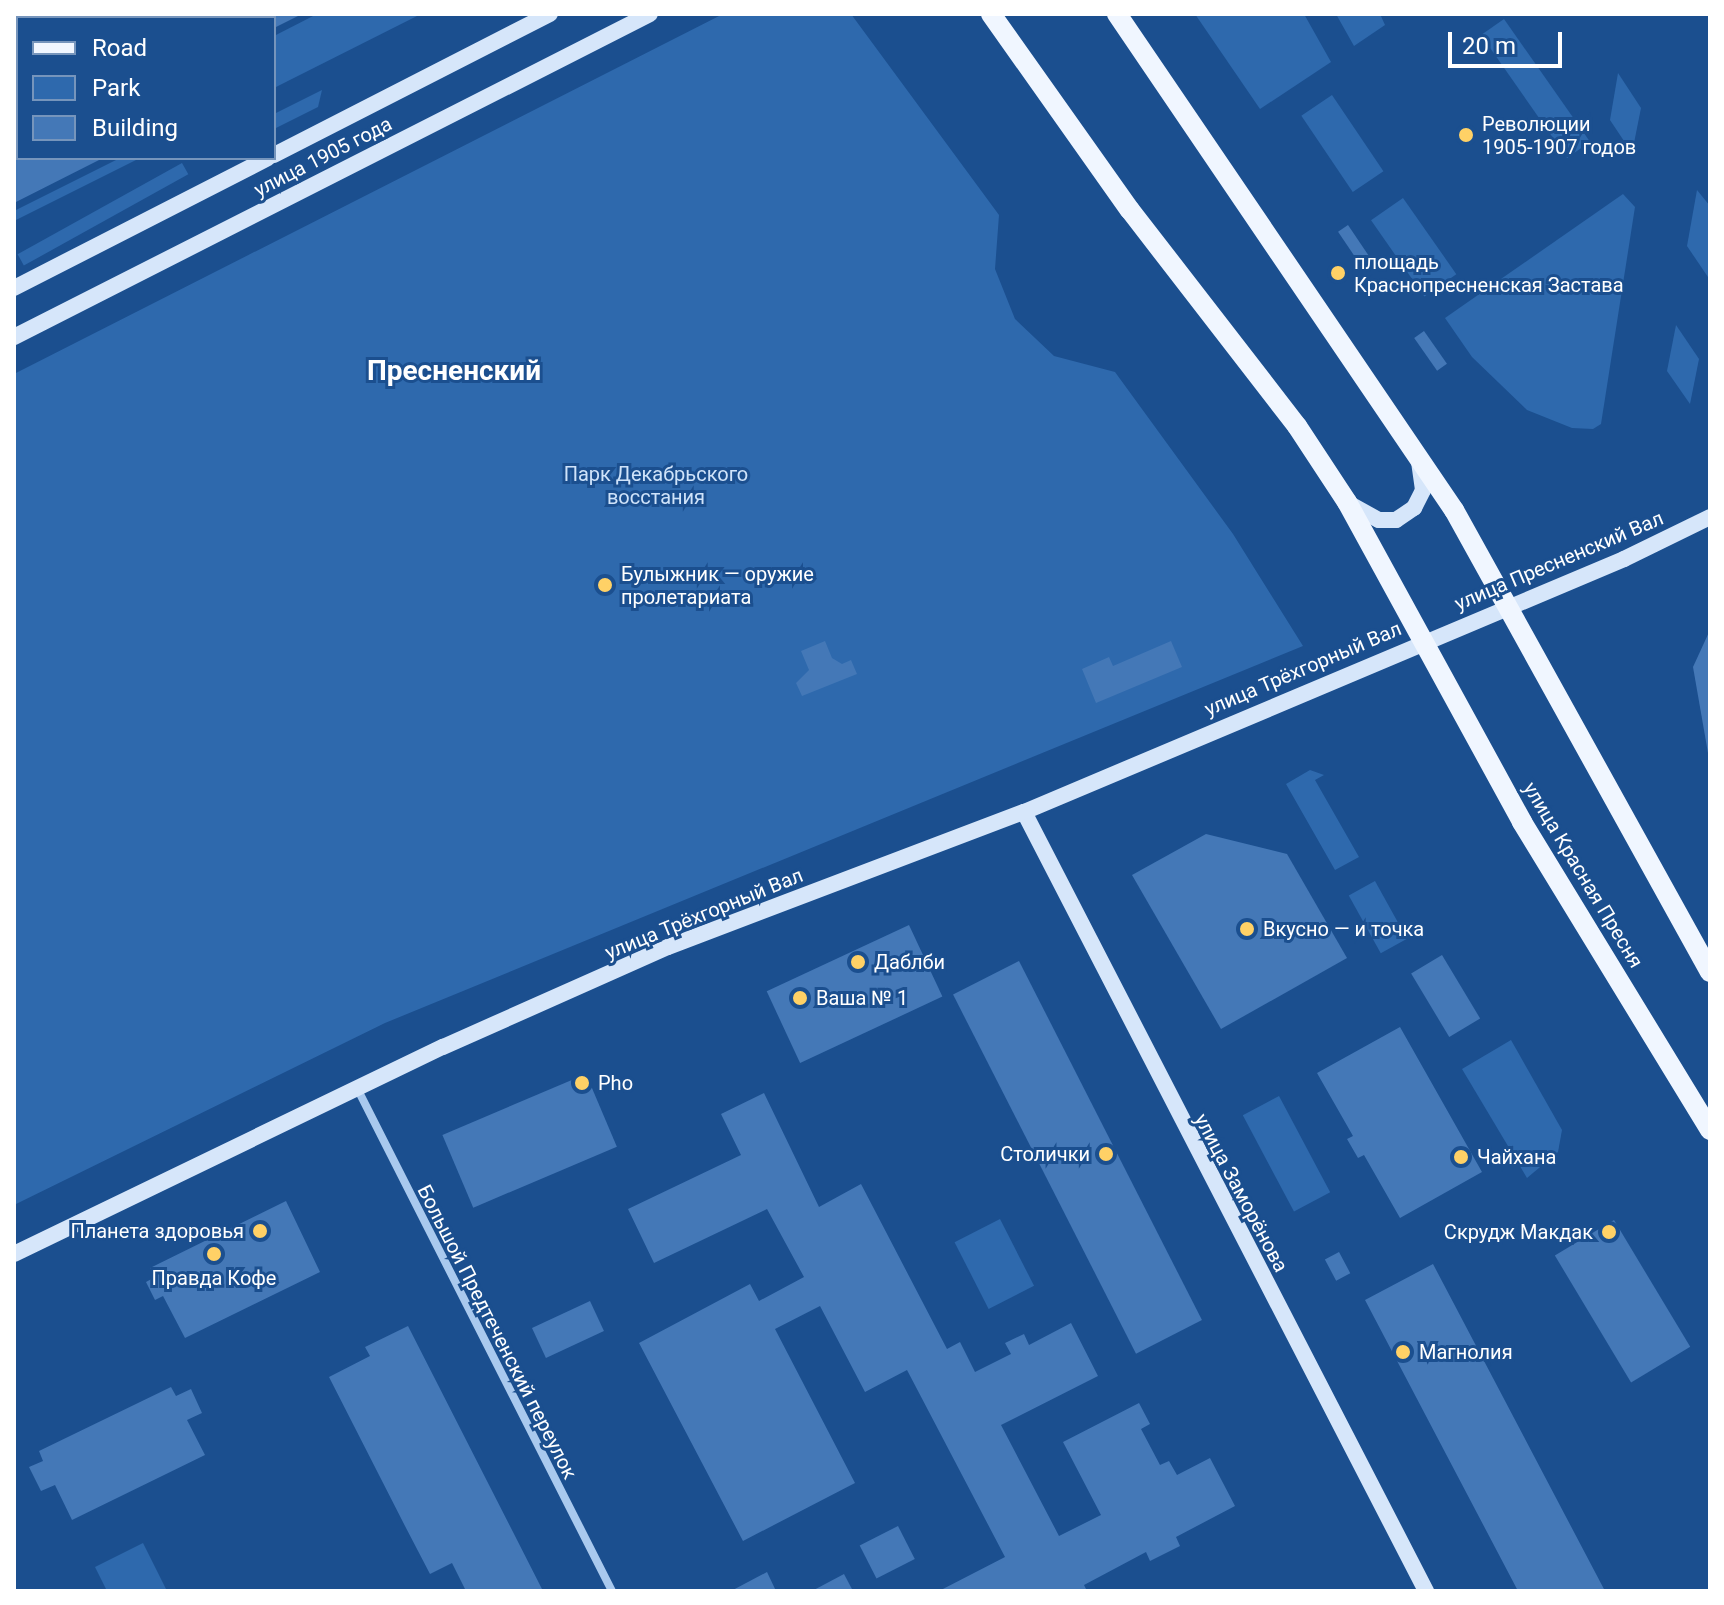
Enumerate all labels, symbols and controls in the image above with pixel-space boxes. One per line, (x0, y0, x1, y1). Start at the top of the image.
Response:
legend (16, 16, 276, 160)
scale bar (1452, 16, 1566, 66)
text: 20 m (1462, 32, 1516, 60)
text: Road (92, 34, 147, 62)
text: Park (92, 74, 140, 102)
street label: улица 1905 года (250, 112, 396, 202)
place label: Революции 1905-1907 годов (1482, 112, 1636, 159)
text: Building (92, 114, 178, 142)
marker: Революции 1905-1907 годов (1457, 126, 1475, 144)
place label: площадь Краснопресненская Застава (1354, 250, 1624, 297)
marker: площадь Краснопресненская Застава (1329, 264, 1347, 282)
district label: Пресненский (367, 354, 541, 388)
park label: Парк Декабрьского восстания (564, 462, 748, 509)
street label: улица Пресненский Вал (1451, 506, 1667, 616)
place label: Булыжник — оружие пролетариата (621, 562, 814, 609)
marker: Булыжник — оружие пролетариата (596, 576, 614, 594)
street label: улица Трёхгорный Вал (1201, 617, 1405, 721)
street label: улица Красная Пресня (1518, 778, 1648, 972)
street label: улица Трёхгорный Вал (601, 863, 807, 965)
place label: Вкусно — и точка (1263, 917, 1424, 941)
marker: Вкусно — и точка (1238, 920, 1256, 938)
place label: Даблби (874, 950, 945, 974)
marker: Даблби (849, 953, 867, 971)
place label: Ваша № 1 (816, 986, 908, 1010)
marker: Ваша № 1 (791, 989, 809, 1007)
place label: Pho (598, 1071, 633, 1095)
marker: Pho (573, 1074, 591, 1092)
street label: улица Заморёнова (1189, 1110, 1293, 1276)
place label: Столички (1000, 1142, 1090, 1166)
marker: Столички (1097, 1145, 1115, 1163)
place label: Чайхана (1477, 1145, 1556, 1169)
marker: Чайхана (1452, 1148, 1470, 1166)
street label: Большой Предтеченский переулок (412, 1181, 582, 1483)
place label: Планета здоровья (70, 1219, 244, 1243)
place label: Скрудж Макдак (1444, 1220, 1593, 1244)
marker: Планета здоровья (251, 1222, 269, 1240)
marker: Скрудж Макдак (1600, 1223, 1618, 1241)
marker: Правда Кофе (205, 1245, 223, 1263)
place label: Правда Кофе (152, 1266, 276, 1290)
place label: Магнолия (1419, 1340, 1513, 1364)
marker: Магнолия (1394, 1343, 1412, 1361)

